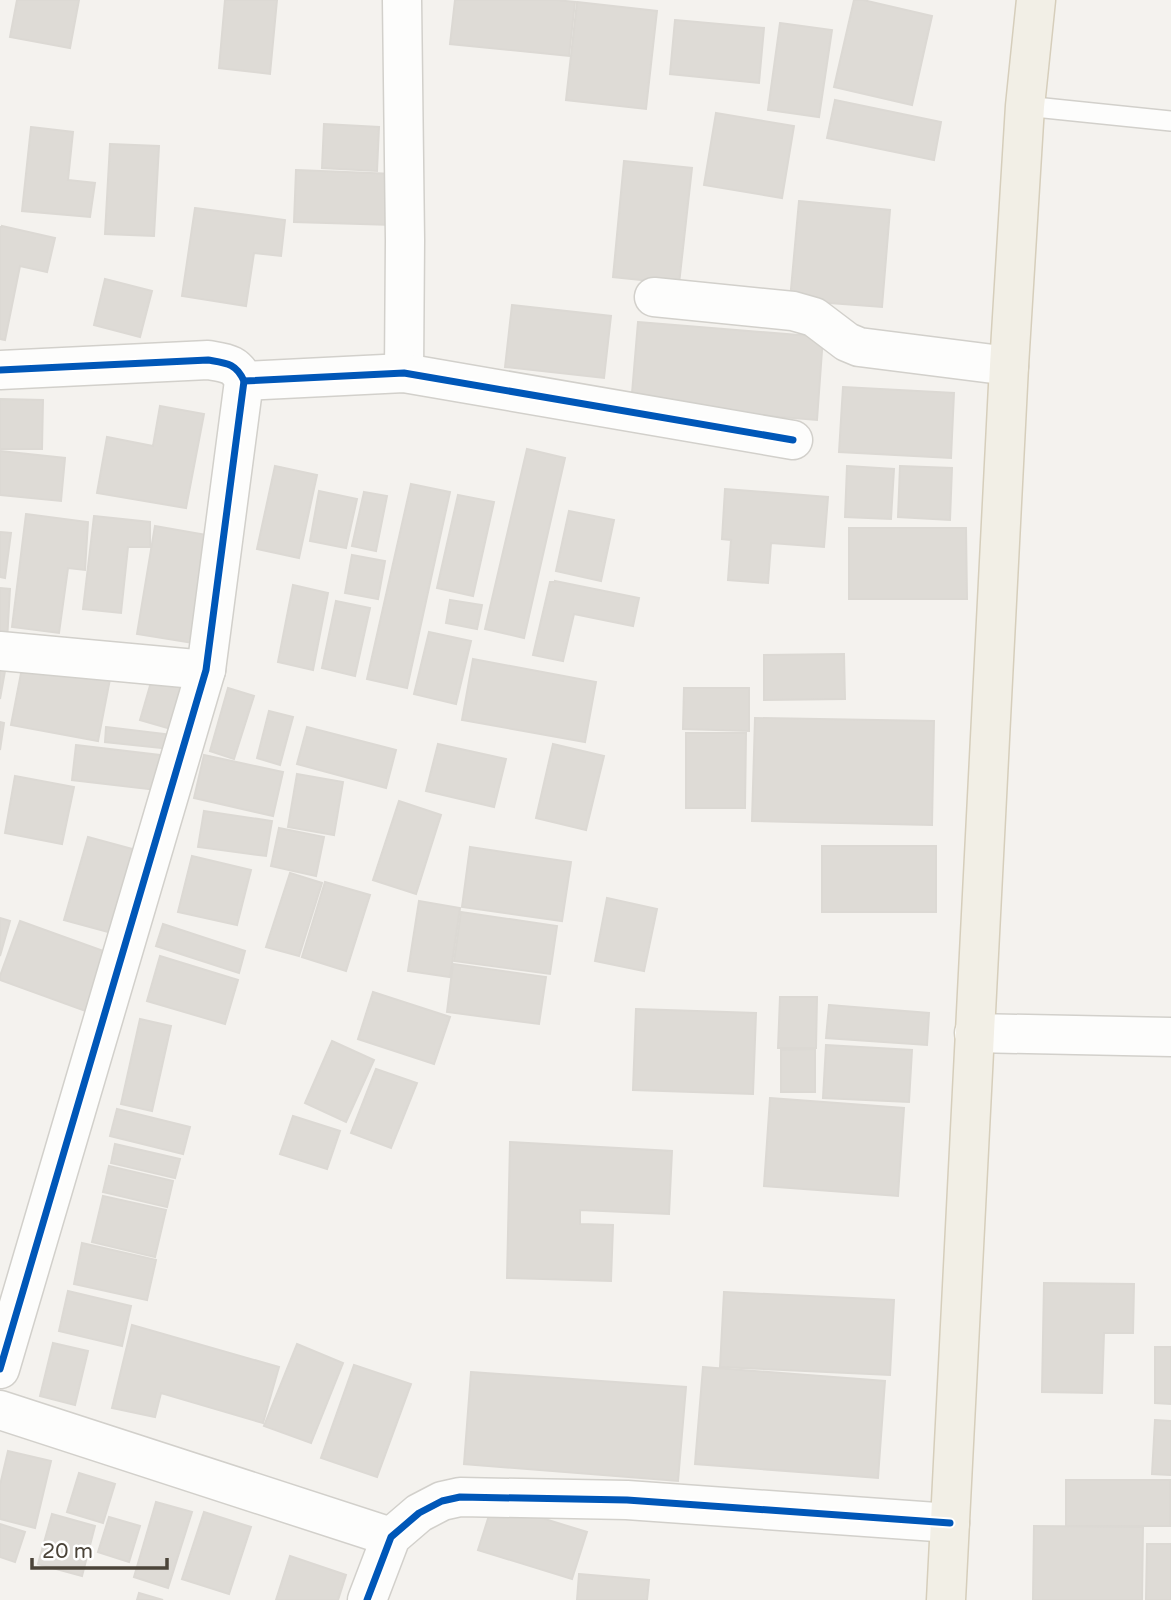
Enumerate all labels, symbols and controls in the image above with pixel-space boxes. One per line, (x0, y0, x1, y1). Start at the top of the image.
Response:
scale bar (32, 1526, 166, 1570)
text: 20 m (42, 1539, 93, 1564)

